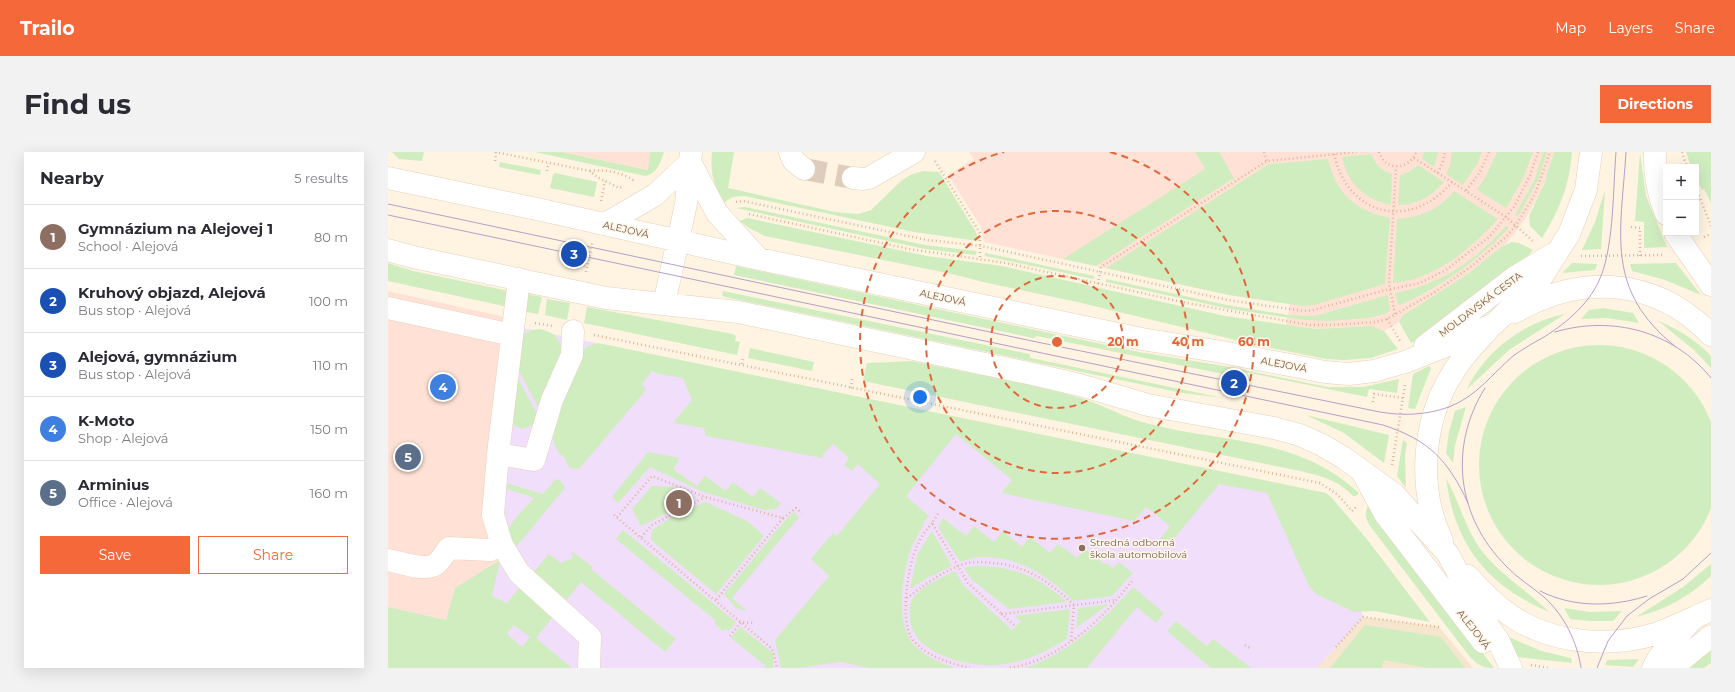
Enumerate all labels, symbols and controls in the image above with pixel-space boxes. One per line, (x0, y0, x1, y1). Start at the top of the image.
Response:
text: Trailo (20, 17, 75, 40)
text: Map (1555, 19, 1586, 37)
text: Layers (1608, 19, 1653, 37)
text: Share (1675, 19, 1715, 37)
button: Directions (1600, 85, 1711, 123)
text: Find us (24, 87, 131, 121)
map controls (1663, 164, 1699, 236)
button: + (1663, 164, 1699, 200)
text: Nearby (40, 168, 104, 188)
text: 5 results (294, 170, 348, 186)
button: − (1663, 200, 1699, 236)
street label: ALEJOVÁ (602, 218, 651, 241)
text: Gymnázium na Alejovej 1 (78, 219, 273, 238)
text: 1 (50, 229, 56, 245)
text: 80 m (314, 229, 348, 245)
text: School · Alejová (78, 238, 178, 254)
pin: 3 (561, 239, 587, 269)
street label: MOLDAVSKÁ CESTA (1436, 268, 1525, 340)
text: Kruhový objazd, Alejová (78, 283, 266, 302)
street label: ALEJOVÁ (919, 286, 968, 309)
text: 2 (49, 293, 57, 309)
text: 100 m (309, 293, 348, 309)
text: Bus stop · Alejová (78, 302, 191, 318)
text: 20 m (1107, 334, 1139, 349)
text: 40 m (1172, 334, 1204, 349)
text: 60 m (1238, 334, 1270, 349)
centre of rings (1050, 335, 1064, 349)
text: Alejová, gymnázium (78, 347, 237, 366)
street label: ALEJOVÁ (1260, 354, 1309, 375)
text: 3 (49, 357, 57, 373)
text: 110 m (313, 357, 348, 373)
text: Bus stop · Alejová (78, 366, 191, 382)
pin: 2 (1221, 368, 1247, 398)
pin: 4 (430, 372, 456, 402)
your location (910, 387, 930, 407)
text: K-Moto (78, 411, 135, 430)
text: 4 (49, 421, 57, 437)
text: 150 m (310, 421, 348, 437)
text: Shop · Alejová (78, 430, 168, 446)
pin: 5 (395, 442, 421, 472)
text: Arminius (78, 475, 149, 494)
text: 5 (49, 485, 57, 501)
text: 160 m (310, 485, 348, 501)
pin: 1 (666, 488, 692, 518)
text: Office · Alejová (78, 494, 173, 510)
button: Save (40, 536, 190, 574)
button: Share (198, 536, 348, 574)
place label: Stredná odborná škola automobilová (1090, 536, 1187, 561)
marker: Stredná odborná škola automobilová (1077, 543, 1087, 553)
street label: ALEJOVÁ (1454, 607, 1494, 652)

